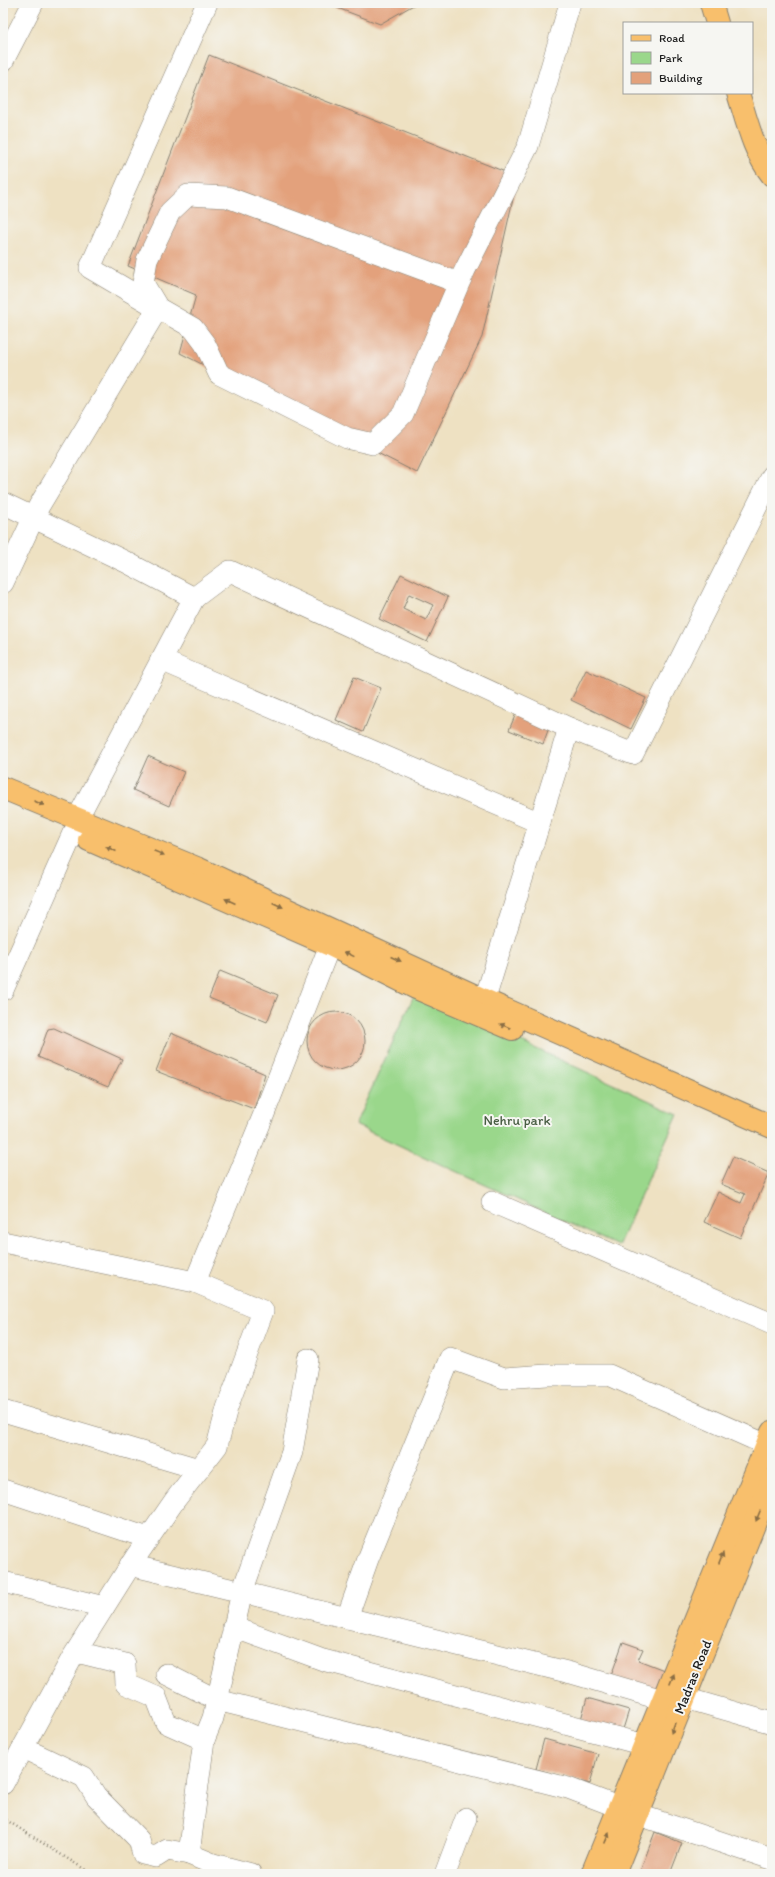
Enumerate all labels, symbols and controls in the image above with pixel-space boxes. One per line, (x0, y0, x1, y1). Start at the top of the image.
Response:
legend (623, 22, 753, 94)
text: Road (659, 31, 685, 45)
text: Park (659, 51, 683, 65)
text: Building (659, 71, 703, 85)
one-way arrow (33, 800, 44, 806)
one-way arrow (105, 846, 117, 853)
one-way arrow (154, 850, 166, 856)
one-way arrow (224, 898, 236, 905)
one-way arrow (272, 902, 284, 908)
one-way arrow (343, 951, 354, 958)
one-way arrow (390, 956, 402, 963)
one-way arrow (499, 1023, 511, 1029)
park label: Nehru park (483, 1112, 551, 1129)
one-way arrow (754, 1511, 760, 1523)
one-way arrow (718, 1552, 724, 1564)
street label: Madras Road (670, 1637, 716, 1716)
one-way arrow (669, 1672, 675, 1684)
one-way arrow (670, 1723, 676, 1735)
one-way arrow (604, 1832, 610, 1844)

